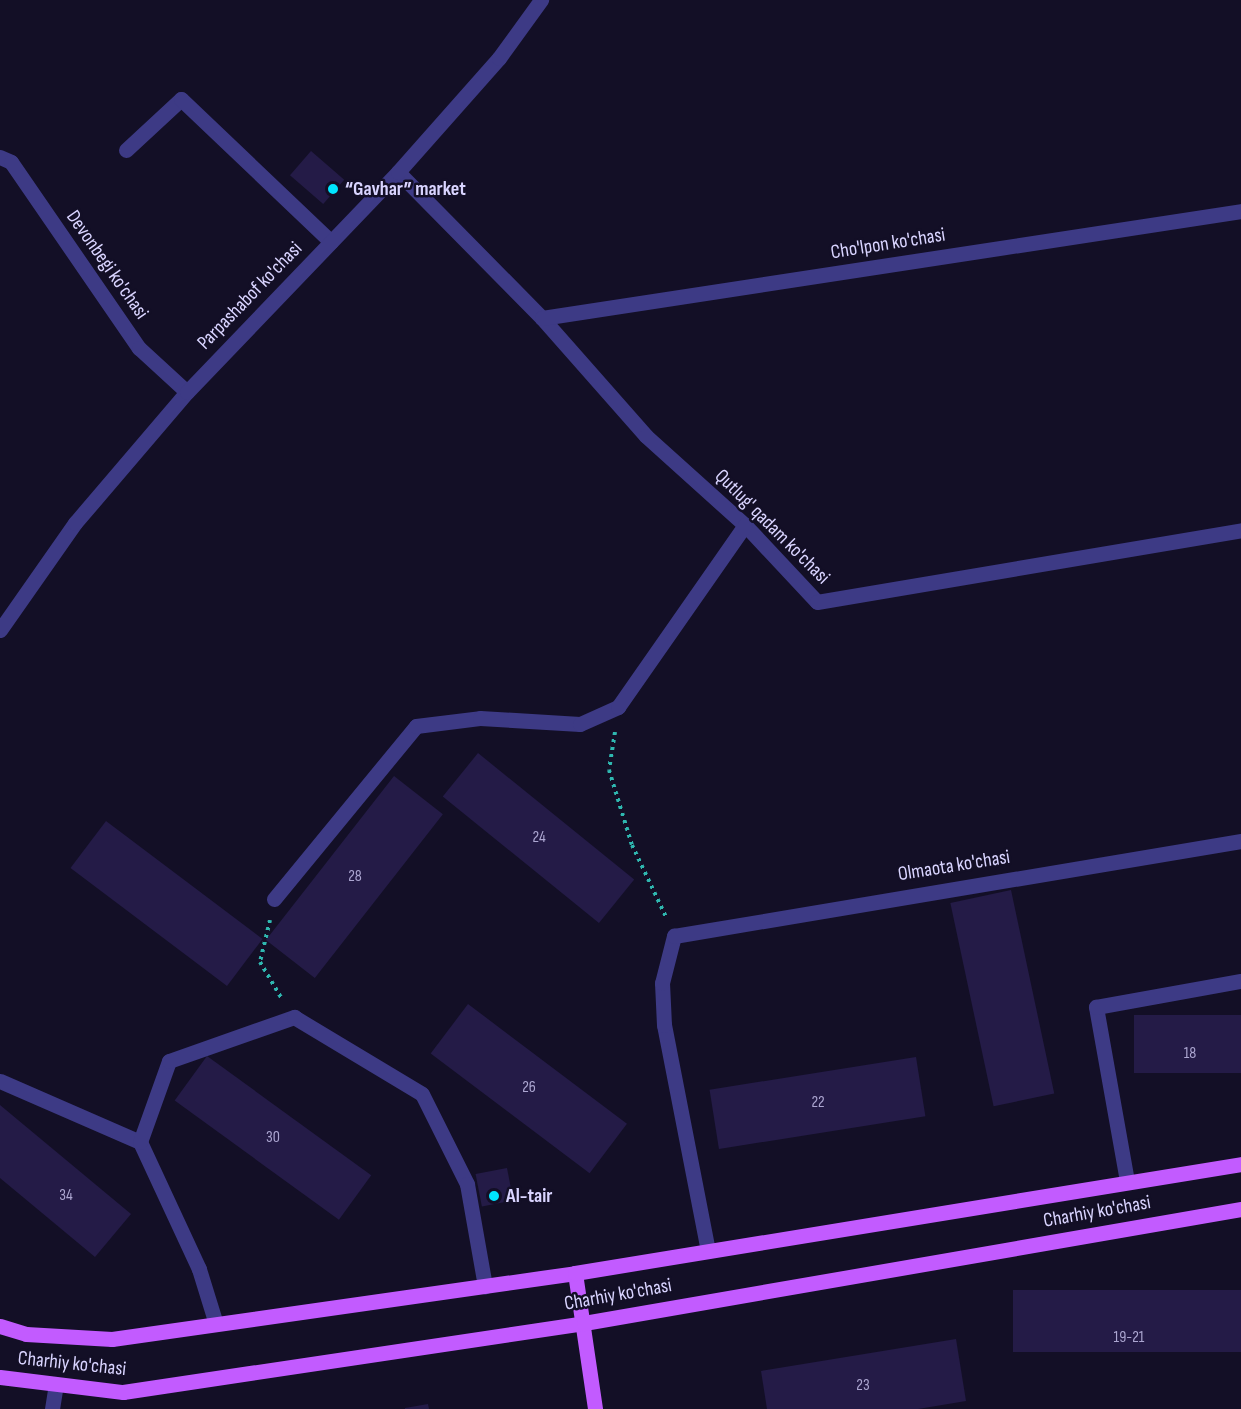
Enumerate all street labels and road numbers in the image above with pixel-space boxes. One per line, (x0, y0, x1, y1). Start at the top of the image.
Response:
street label: Devonbegi ko'chasi (61, 206, 153, 324)
street label: Cho'lpon ko'chasi (829, 223, 947, 265)
street label: Parpashabof ko'chasi (193, 237, 307, 355)
street label: Qutlug' qadam ko'chasi (710, 465, 834, 589)
street label: Olmaota ko'chasi (896, 845, 1012, 887)
street label: Charhiy ko'chasi (1041, 1191, 1153, 1233)
street label: Charhiy ko'chasi (562, 1274, 674, 1316)
street label: Charhiy ko'chasi (17, 1346, 127, 1382)

